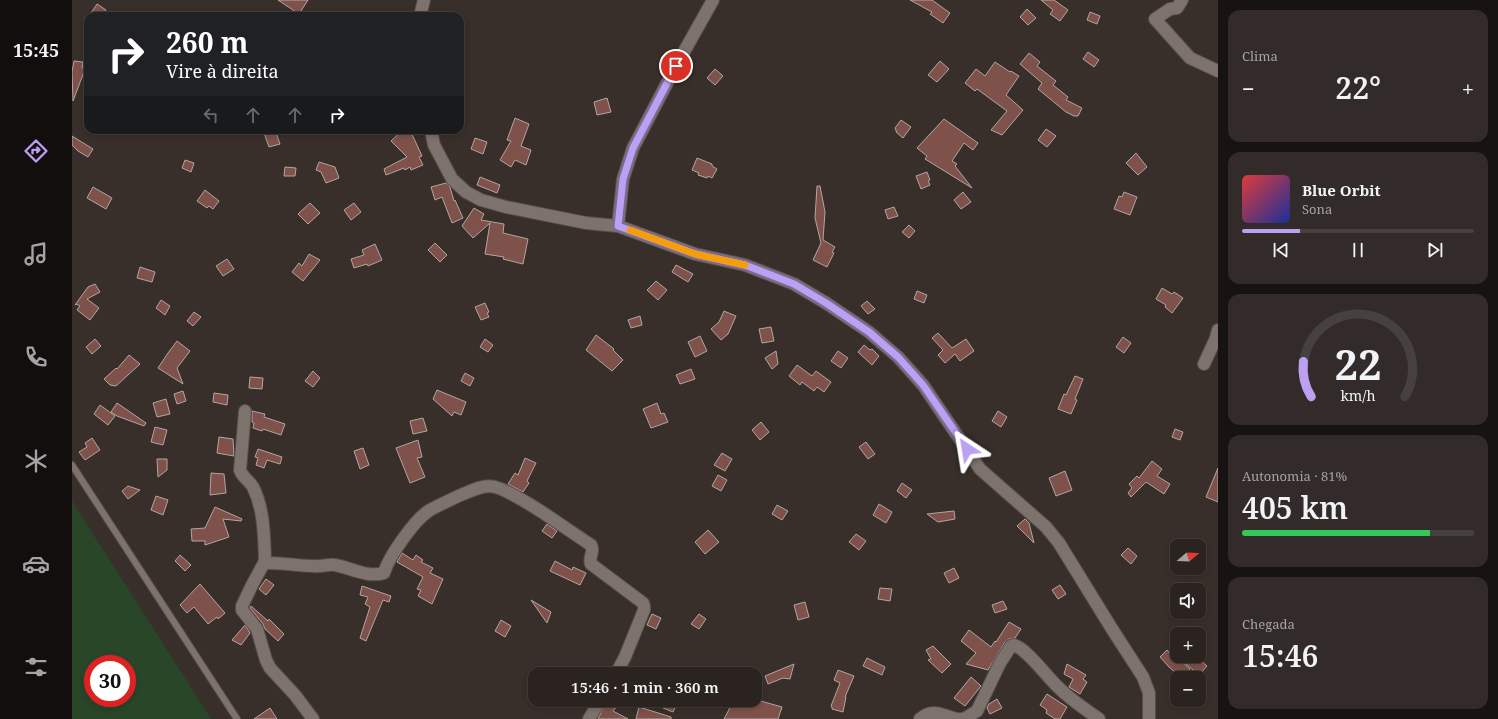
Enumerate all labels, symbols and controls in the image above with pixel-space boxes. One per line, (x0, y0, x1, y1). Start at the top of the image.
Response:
text: 260 m (166, 23, 248, 61)
icon: right (100, 28, 152, 80)
text: 15:45 (13, 38, 59, 62)
text: Clima (1242, 47, 1278, 65)
pin (659, 49, 693, 83)
icon: arrive (665, 55, 687, 77)
text: Vire à direita (166, 59, 279, 83)
text: 22° (1335, 67, 1381, 108)
text: − (1242, 73, 1255, 103)
text: + (1462, 73, 1474, 103)
icon: left (200, 104, 222, 126)
icon: ahead (242, 104, 264, 126)
icon: ahead (284, 104, 306, 126)
icon: right (326, 104, 348, 126)
icon: directions (22, 137, 50, 165)
text: Blue Orbit (1302, 180, 1381, 200)
text: Sona (1302, 200, 1332, 218)
icon: previous (1270, 239, 1292, 261)
icon: pause (1347, 239, 1369, 261)
icon: next (1424, 239, 1446, 261)
icon: music (22, 240, 50, 268)
text: 22 (1334, 336, 1382, 392)
icon: phone (22, 343, 50, 371)
text: km/h (1340, 386, 1376, 405)
position arrow (946, 428, 988, 470)
icon: climate (22, 447, 50, 475)
text: Autonomia · 81% (1242, 467, 1347, 485)
text: 405 km (1242, 487, 1348, 528)
north arrow (1170, 539, 1206, 575)
map controls (1170, 539, 1206, 707)
icon: car (22, 550, 50, 578)
button: sound (1170, 583, 1206, 619)
text: Chegada (1242, 615, 1295, 633)
button: + (1170, 627, 1206, 663)
text: 15:46 (1242, 635, 1318, 676)
icon: filters (22, 653, 50, 681)
speed limit sign: 30 (84, 655, 136, 707)
button: − (1170, 671, 1206, 707)
text: 15:46 · 1 min · 360 m (571, 677, 719, 697)

